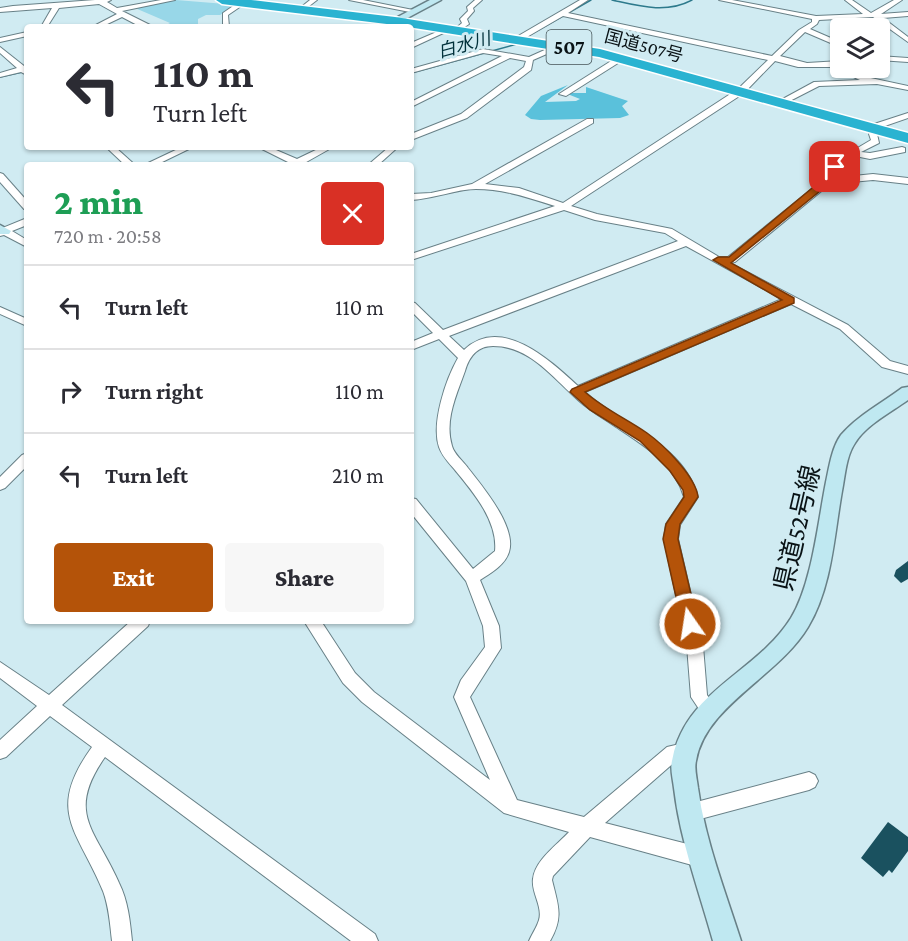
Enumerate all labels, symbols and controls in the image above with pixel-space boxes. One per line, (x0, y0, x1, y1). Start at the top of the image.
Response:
map controls (830, 18, 890, 78)
button: layers (830, 18, 890, 78)
street label: 国道507号 (603, 26, 685, 66)
water label: 白水川 (435, 28, 495, 62)
road number: 507 (546, 30, 592, 64)
icon: left (54, 48, 132, 126)
text: 110 m (153, 49, 254, 96)
text: Turn left (153, 98, 247, 128)
pin (809, 141, 860, 192)
icon: arrive (818, 150, 851, 183)
text: 2 min (54, 182, 143, 222)
button: close (321, 182, 384, 245)
text: 720 m · 20:58 (54, 225, 162, 247)
icon: left (54, 291, 87, 324)
text: Turn left (105, 295, 188, 320)
text: 110 m (335, 295, 384, 320)
icon: right (54, 375, 87, 408)
text: Turn right (105, 379, 203, 404)
text: 110 m (335, 379, 384, 404)
icon: left (54, 459, 87, 492)
street label: 県道52号線 (769, 462, 826, 594)
text: Turn left (105, 463, 188, 488)
text: 210 m (332, 463, 384, 488)
button: Exit (54, 543, 213, 612)
button: Share (225, 543, 384, 612)
position arrow (658, 592, 722, 656)

